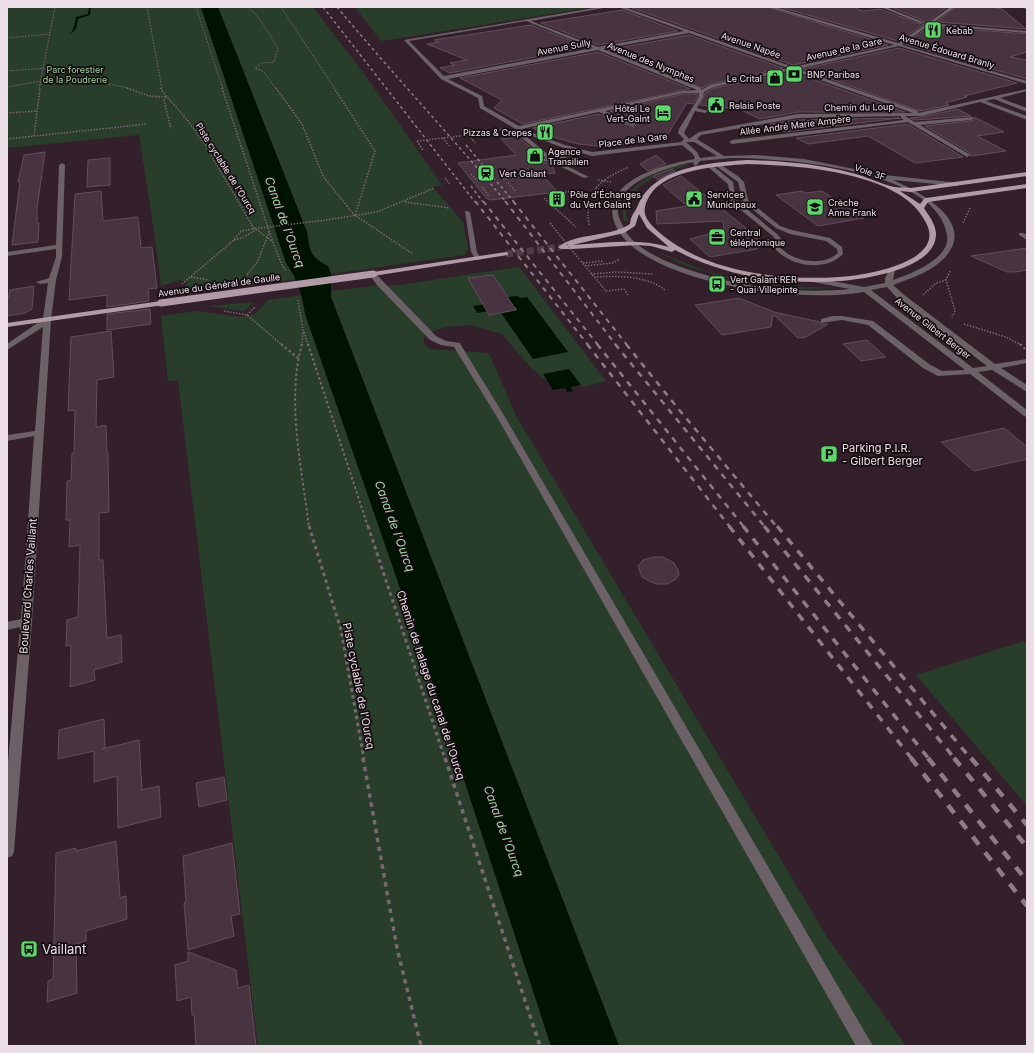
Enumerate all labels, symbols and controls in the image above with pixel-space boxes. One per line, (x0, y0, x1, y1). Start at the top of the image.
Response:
restaurant icon: Kebab (923, 20, 943, 40)
place label: Kebab (946, 25, 974, 36)
street label: Avenue Napée (720, 30, 782, 60)
street label: Avenue Édouard Branly (898, 31, 996, 71)
street label: Avenue de la Gare (805, 35, 883, 63)
street label: Avenue Sully (536, 36, 592, 58)
street label: Avenue des Nymphes (606, 40, 696, 85)
park label: Parc forestier de la Poudrerie (43, 64, 107, 85)
bank icon: BNP Paribas (784, 64, 804, 84)
shop icon: Le Crital (765, 68, 785, 88)
place label: BNP Paribas (807, 69, 860, 80)
place label: Le Crital (727, 73, 762, 84)
public building icon: Relais Poste (706, 95, 726, 115)
place label: Relais Poste (729, 100, 781, 111)
street label: Chemin du Loup (824, 101, 894, 113)
place label: Hôtel Le Vert-Galnt (606, 103, 650, 124)
hotel icon: Hôtel Le Vert-Galnt (653, 103, 673, 123)
street label: Allée André Marie Ampère (739, 113, 851, 137)
street label: Piste cyclable de l'Ourcq (193, 120, 259, 216)
restaurant icon: Pizzas & Crepes (535, 122, 555, 142)
place label: Pizzas & Crepes (463, 127, 532, 138)
street label: Place de la Gare (598, 130, 668, 150)
shop icon: Agence Transilien (525, 146, 545, 166)
place label: Agence Transilien (548, 146, 589, 167)
street label: Voie 3F (853, 162, 887, 182)
station icon: Vert Galant (476, 163, 496, 183)
place label: Vert Galant (499, 168, 546, 179)
water label: Canal de l'Ourcq (262, 174, 308, 270)
building icon: Pôle d'Échanges du Vert Galant (547, 189, 567, 209)
place label: Pôle d'Échanges du Vert Galant (570, 189, 641, 210)
public building icon: Services Municipaux (684, 189, 704, 209)
place label: Services Municipaux (707, 189, 756, 210)
school or university icon: Crèche Anne Frank (805, 197, 825, 217)
place label: Crèche Anne Frank (828, 197, 876, 218)
office icon: Central téléphonique (707, 227, 727, 247)
place label: Central téléphonique (730, 227, 785, 248)
street label: Avenue du Général de Gaulle (157, 271, 281, 299)
bus stop icon: Vert Galant RER - Quai Villepinte (707, 274, 727, 294)
place label: Vert Galant RER - Quai Villepinte (730, 274, 798, 295)
street label: Avenue Gilbert Berger (893, 295, 974, 361)
place label: Parking P.I.R. - Gilbert Berger (842, 441, 923, 468)
parking icon: Parking P.I.R. - Gilbert Berger (819, 444, 839, 464)
water label: Canal de l'Ourcq (372, 478, 418, 574)
street label: Boulevard Charles Vaillant (16, 517, 40, 654)
street label: Chemin de halage du canal de l'Ourcq (394, 589, 468, 781)
street label: Piste cyclable de l'Ourcq (340, 622, 378, 750)
water label: Canal de l'Ourcq (481, 783, 527, 879)
bus stop icon: Vaillant (19, 939, 39, 959)
place label: Vaillant (42, 941, 86, 957)

